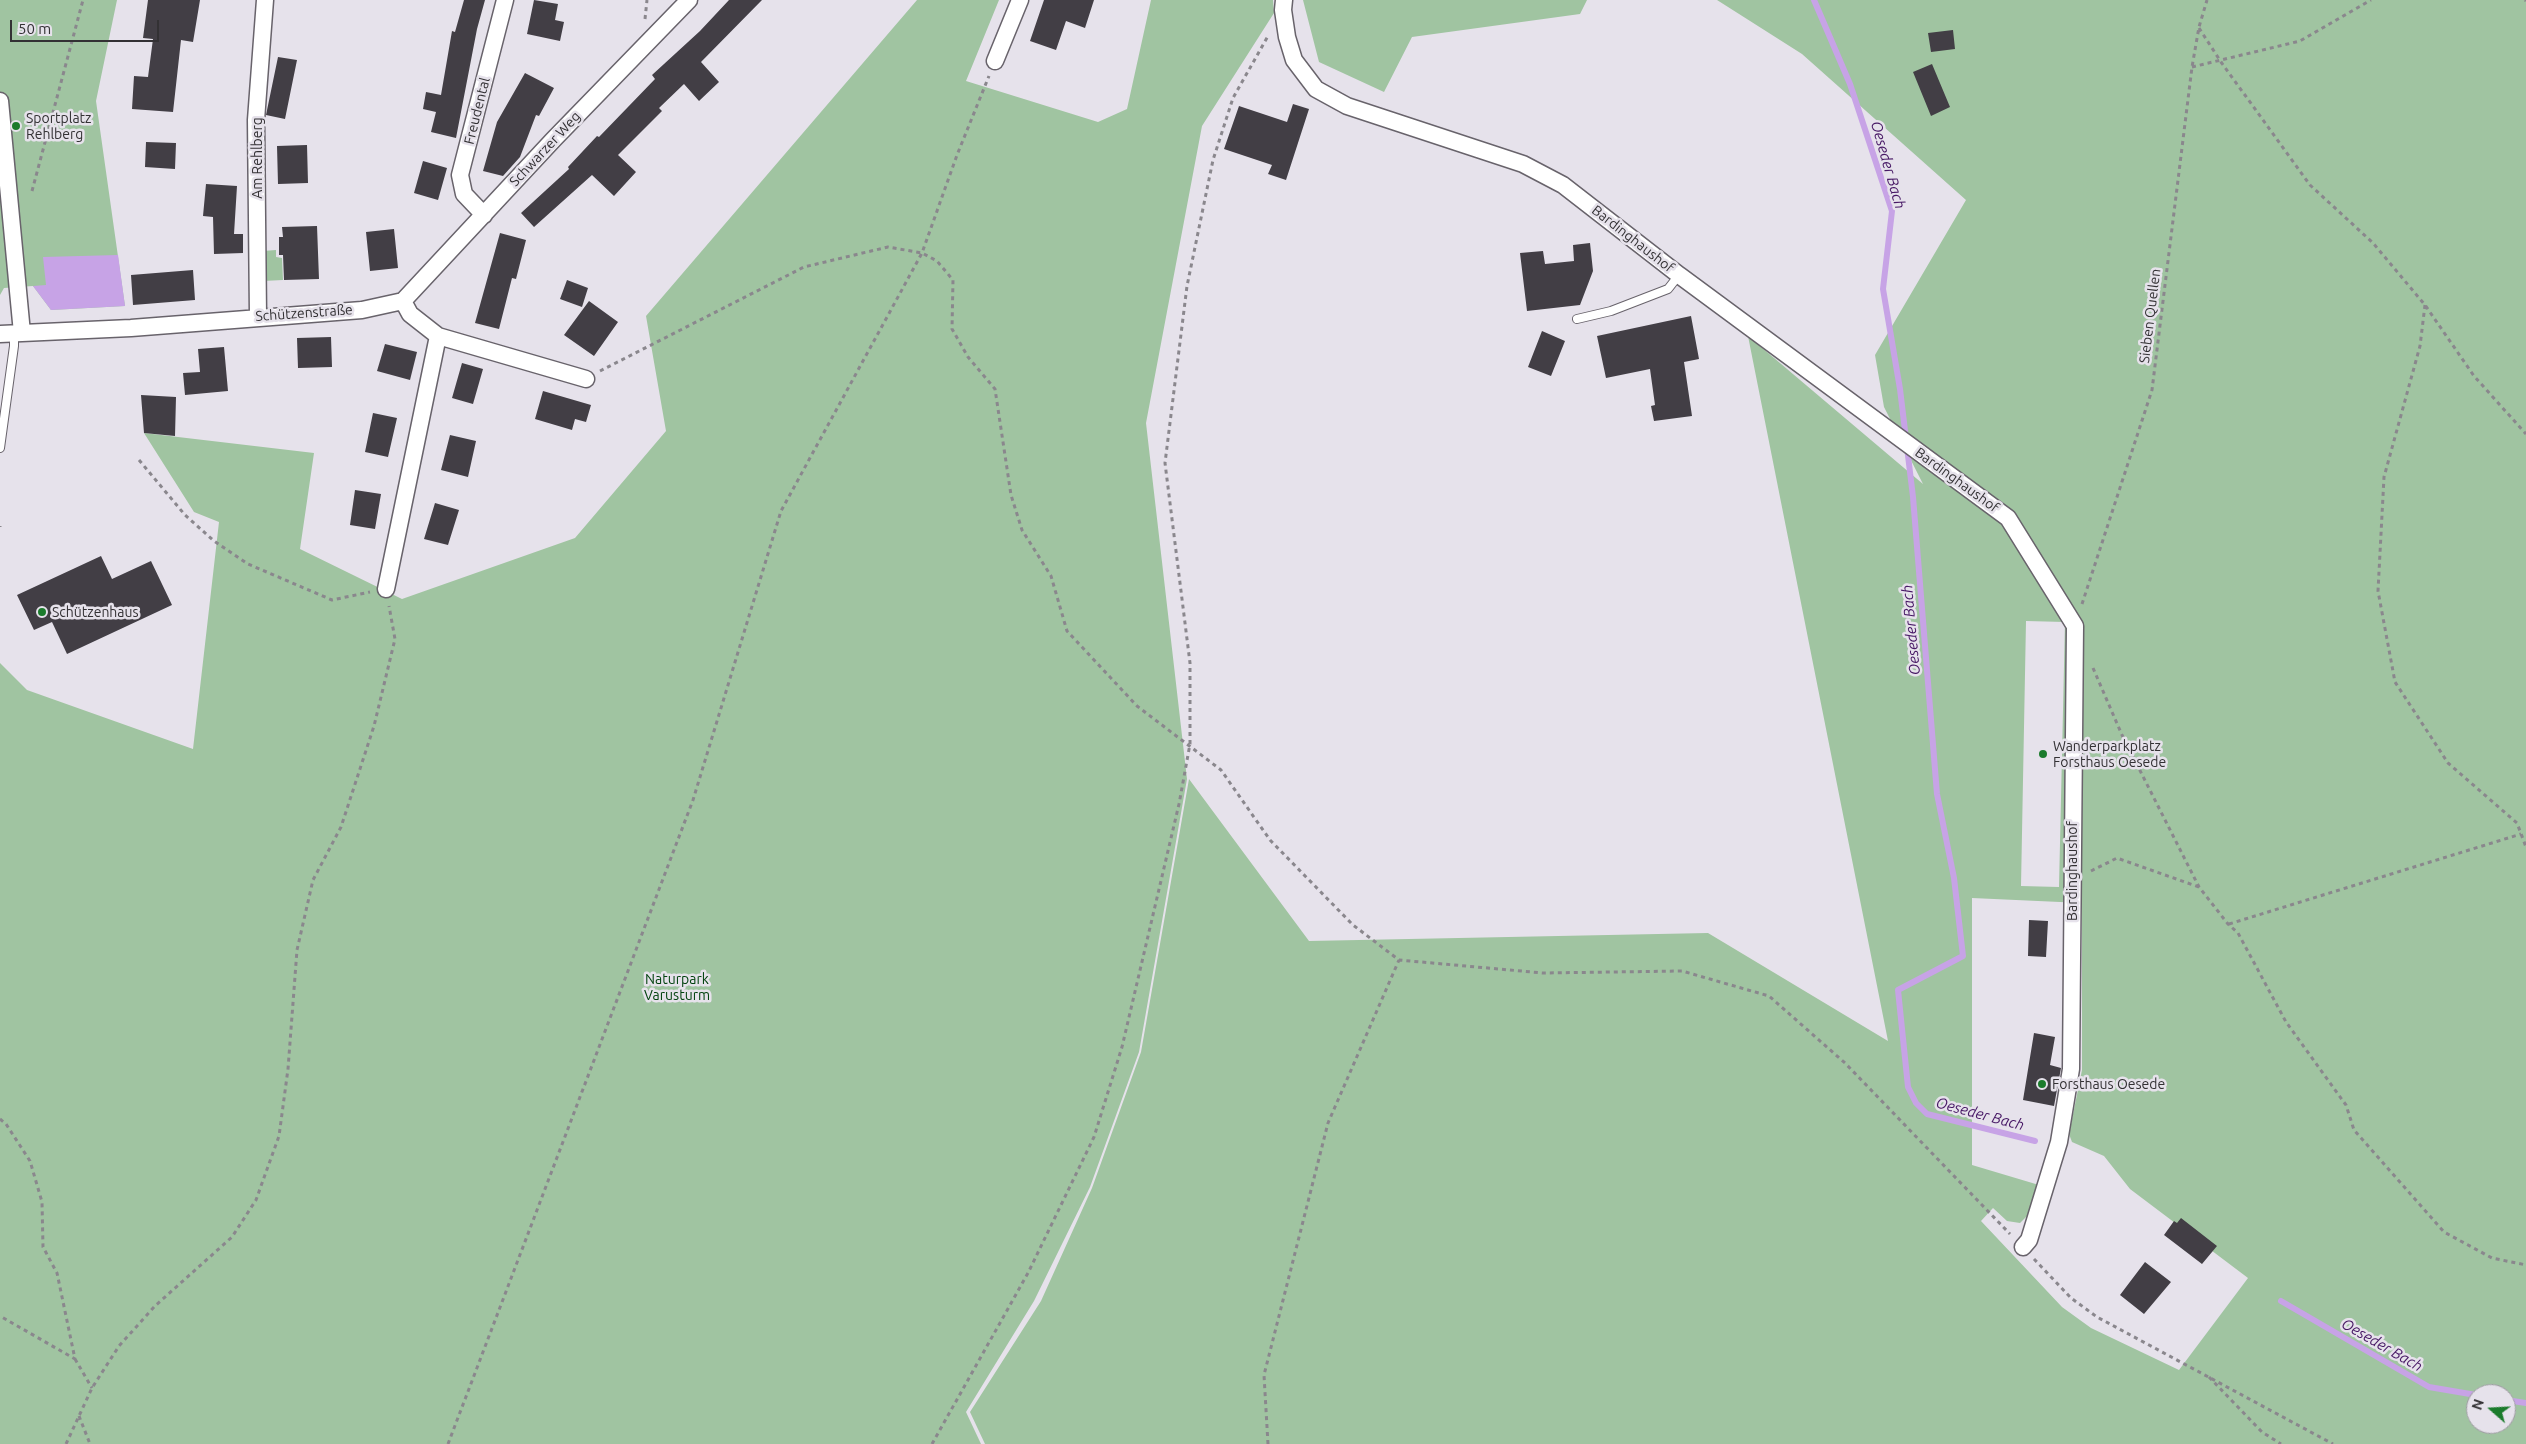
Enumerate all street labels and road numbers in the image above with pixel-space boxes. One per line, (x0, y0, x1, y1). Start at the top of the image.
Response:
street label: Freudental (461, 76, 493, 146)
street label: Schwarzer Weg (506, 108, 584, 190)
street label: Am Rehlberg (249, 117, 265, 199)
street label: Bardinghaushof (1589, 202, 1677, 276)
street label: Sieben Quellen (2136, 268, 2164, 364)
street label: Schützenstraße (255, 301, 353, 325)
street label: Bardinghaushof (1912, 444, 2002, 516)
street label: Bardinghaushof (2064, 821, 2080, 921)

